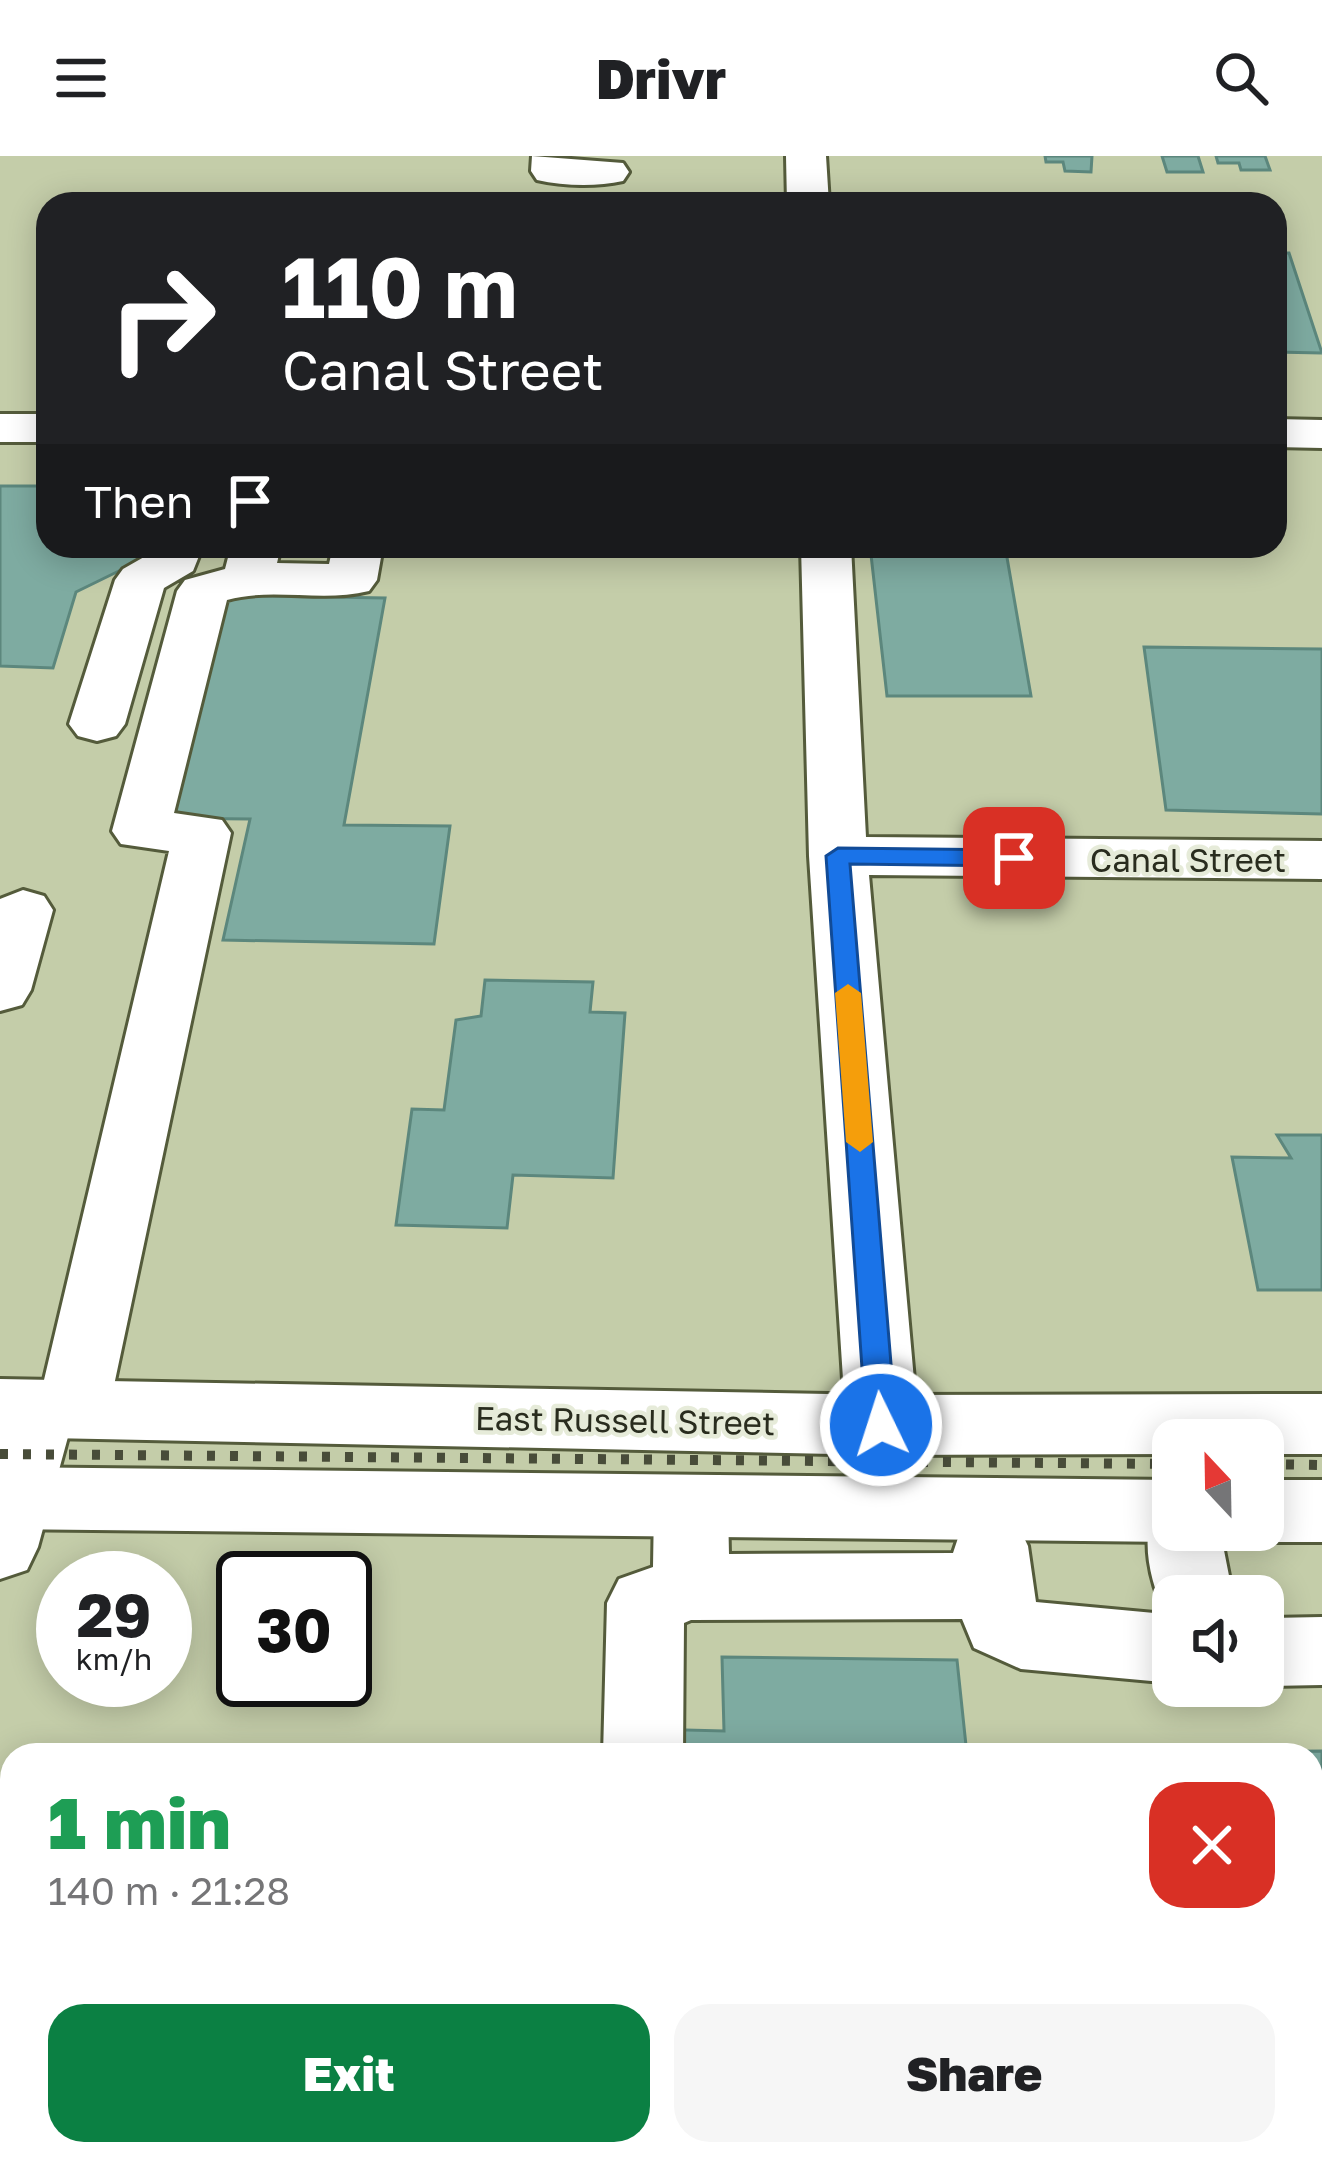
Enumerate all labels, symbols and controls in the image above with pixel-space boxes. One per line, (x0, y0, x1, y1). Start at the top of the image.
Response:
icon: menu (48, 45, 114, 111)
icon: search (1208, 45, 1274, 111)
text: Drivr (596, 46, 726, 111)
text: 110 m (282, 236, 518, 336)
icon: right (84, 240, 240, 396)
text: Canal Street (282, 337, 604, 402)
icon: arrive (217, 468, 283, 534)
text: Then (84, 474, 193, 528)
pin (963, 807, 1065, 909)
icon: arrive (981, 825, 1047, 891)
street label: Canal Street (1090, 840, 1286, 879)
position arrow (818, 1362, 944, 1488)
street label: East Russell Street (475, 1398, 775, 1442)
north arrow (1152, 1419, 1284, 1551)
map controls (1152, 1419, 1284, 1707)
speed limit sign: 30 (216, 1551, 372, 1707)
button: sound (1152, 1575, 1284, 1707)
text: 29 (77, 1578, 151, 1650)
text: km/h (76, 1641, 152, 1677)
text: 1 min (48, 1778, 231, 1865)
button: close (1149, 1782, 1275, 1908)
text: 140 m · 21:28 (48, 1867, 290, 1914)
button: Exit (48, 2004, 650, 2142)
button: Share (674, 2004, 1275, 2142)

